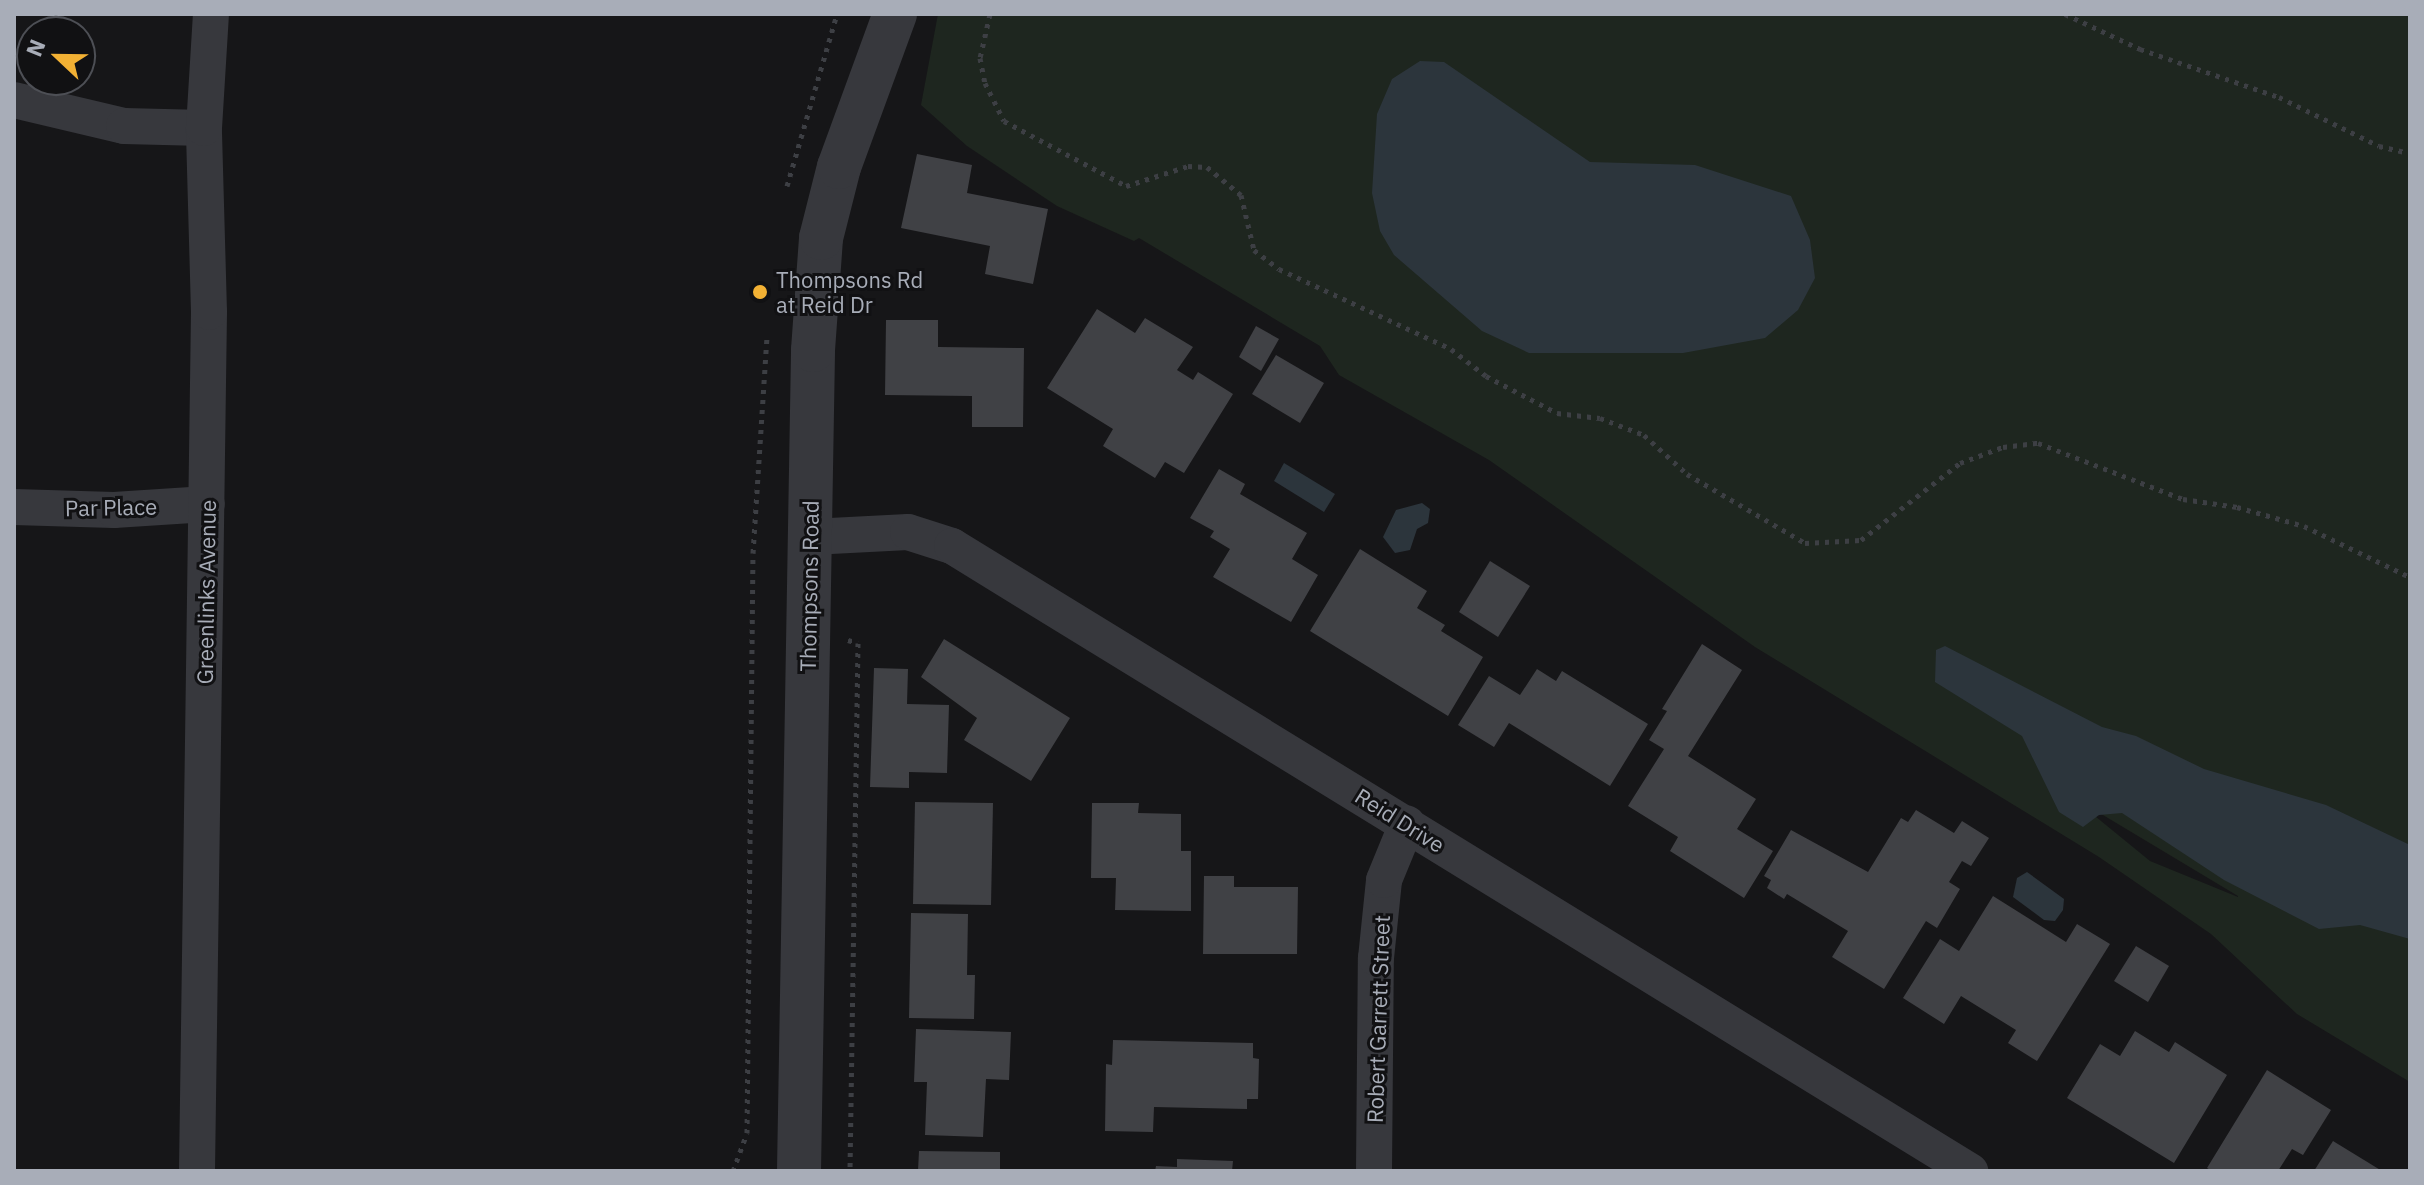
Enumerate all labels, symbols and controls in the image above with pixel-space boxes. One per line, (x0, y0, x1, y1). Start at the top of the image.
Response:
north arrow (16, 16, 96, 96)
text: N (19, 35, 52, 60)
place label: Thompsons Rd at Reid Dr (776, 266, 923, 318)
marker: Thompsons Rd at Reid Dr (751, 283, 769, 301)
street label: Par Place (65, 493, 157, 521)
street label: Greenlinks Avenue (191, 499, 221, 685)
street label: Thompsons Road (794, 500, 824, 672)
street label: Reid Drive (1350, 782, 1450, 858)
street label: Robert Garrett Street (1361, 915, 1395, 1123)

